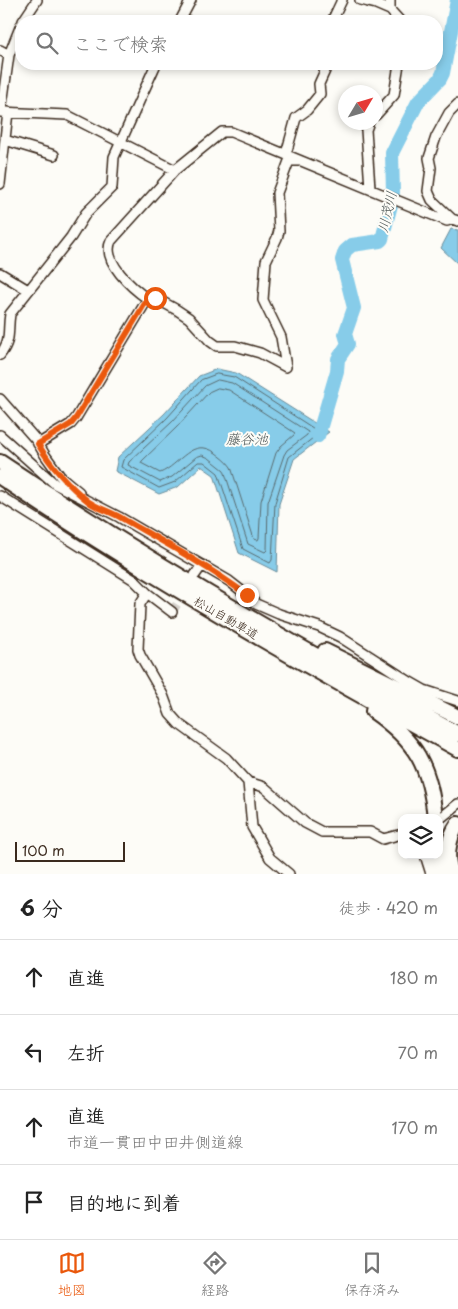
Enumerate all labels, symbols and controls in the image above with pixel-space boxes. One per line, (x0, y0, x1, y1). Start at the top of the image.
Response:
search box (15, 15, 443, 70)
icon: search (33, 29, 61, 57)
text: ここで検索 (73, 29, 168, 57)
north arrow (338, 85, 383, 130)
water label: 川茂川 (372, 189, 401, 235)
route start (144, 287, 167, 310)
water label: 藤谷池 (226, 428, 269, 449)
route end (236, 584, 259, 607)
street label: 松山自動車道 (191, 591, 262, 643)
map controls (398, 814, 443, 859)
button: layers (398, 814, 443, 859)
scale bar (15, 839, 125, 862)
text: 100 m (22, 840, 65, 861)
text: 6 分 (20, 891, 63, 923)
text: 徒歩 · 420 m (339, 895, 438, 919)
icon: ahead (20, 963, 48, 991)
text: 直進 (67, 963, 105, 991)
text: 180 m (390, 965, 438, 989)
icon: left (20, 1038, 48, 1066)
text: 左折 (67, 1038, 105, 1066)
text: 70 m (398, 1040, 438, 1064)
text: 直進 (67, 1101, 105, 1129)
icon: ahead (20, 1113, 48, 1141)
text: 170 m (392, 1115, 438, 1139)
text: 市道一貫田中田井側道線 (67, 1129, 243, 1153)
icon: arrive (20, 1188, 48, 1216)
text: 目的地に到着 (67, 1188, 181, 1216)
tab: 地図 (58, 1249, 86, 1300)
tab: 経路 (201, 1249, 229, 1300)
tab: 保存済み (344, 1249, 400, 1300)

